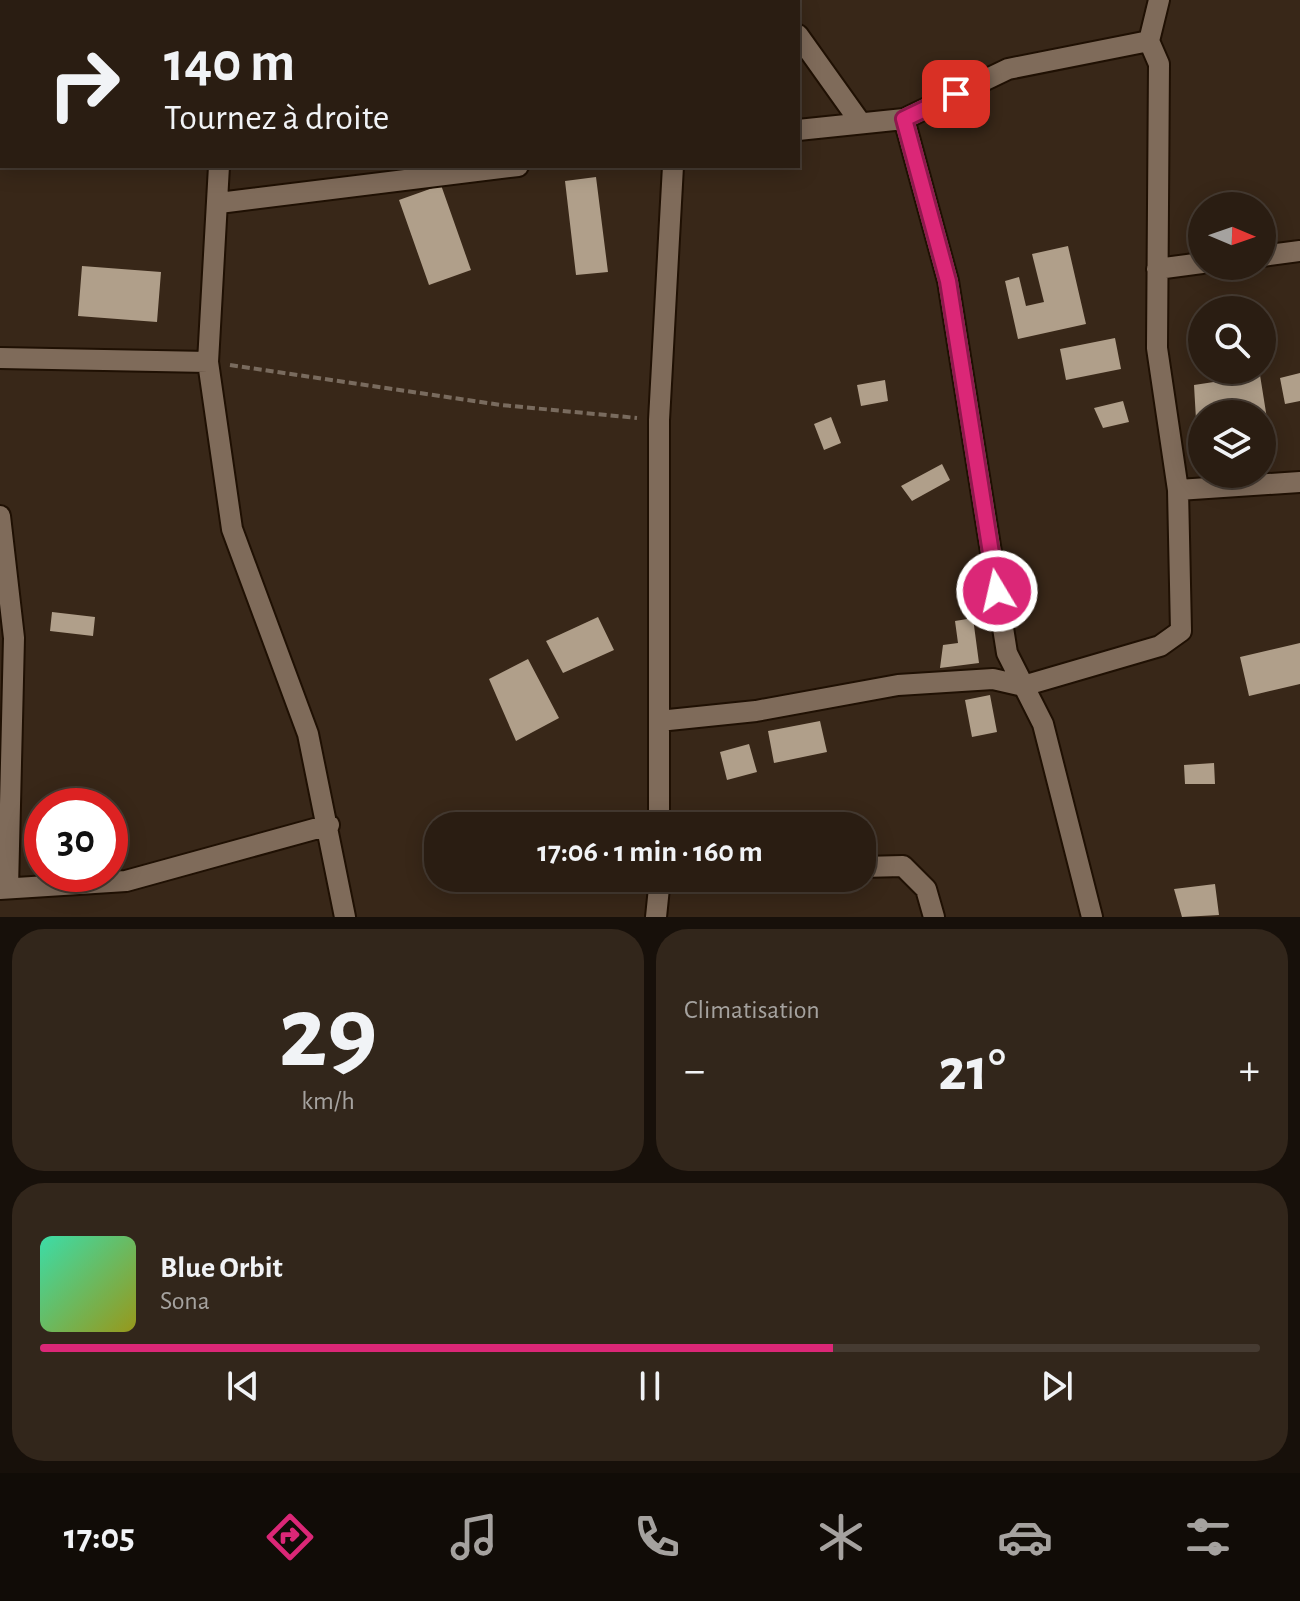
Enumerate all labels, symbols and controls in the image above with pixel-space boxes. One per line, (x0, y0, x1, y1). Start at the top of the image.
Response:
icon: right (32, 32, 136, 136)
text: 140 m (164, 35, 295, 91)
pin (922, 60, 990, 128)
icon: arrive (934, 72, 978, 116)
text: Tournez à droite (164, 100, 389, 136)
north arrow (1188, 192, 1276, 280)
map controls (1188, 192, 1276, 488)
button: search (1188, 296, 1276, 384)
button: layers (1188, 400, 1276, 488)
position arrow (955, 549, 1039, 633)
speed limit sign: 30 (24, 788, 128, 892)
text: 17:06 · 1 min · 160 m (537, 837, 763, 867)
text: 29 (278, 982, 378, 1086)
text: Climatisation (684, 997, 820, 1023)
text: 21° (938, 1041, 1006, 1101)
text: − (684, 1049, 705, 1093)
text: + (1239, 1049, 1260, 1093)
text: km/h (301, 1088, 355, 1114)
text: Blue Orbit (160, 1253, 283, 1283)
text: Sona (160, 1288, 210, 1314)
icon: previous (221, 1364, 265, 1408)
icon: pause (628, 1364, 672, 1408)
icon: next (1035, 1364, 1079, 1408)
icon: directions (262, 1509, 318, 1565)
icon: music (446, 1509, 502, 1565)
icon: phone (629, 1509, 685, 1565)
icon: climate (813, 1509, 869, 1565)
icon: car (997, 1509, 1053, 1565)
icon: filters (1180, 1509, 1236, 1565)
text: 17:05 (64, 1519, 135, 1555)

